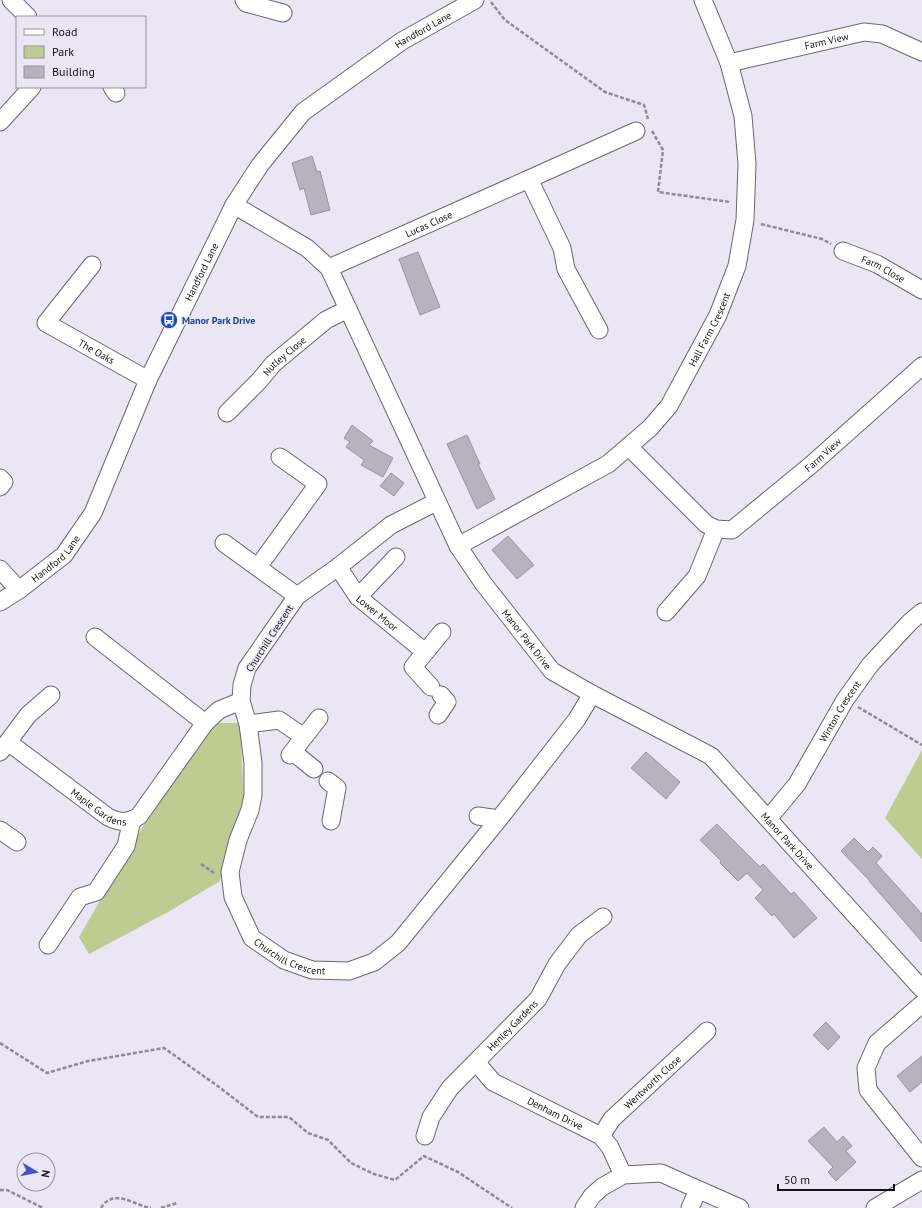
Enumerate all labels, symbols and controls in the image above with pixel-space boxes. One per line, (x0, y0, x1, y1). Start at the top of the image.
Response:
street label: Handford Lane (392, 9, 454, 51)
legend (16, 16, 146, 88)
text: Road (52, 24, 77, 39)
street label: Farm View (803, 30, 850, 52)
text: Park (52, 44, 74, 59)
text: Building (52, 64, 95, 79)
street label: Lucas Close (403, 208, 454, 240)
street label: Handford Lane (182, 241, 221, 303)
street label: Farm Close (859, 253, 907, 286)
street label: Hall Farm Crescent (686, 290, 733, 369)
bus stop icon: Manor Park Drive (159, 310, 179, 330)
place label: Manor Park Drive (182, 314, 255, 327)
street label: Nutley Close (260, 333, 309, 379)
street label: The Oaks (76, 336, 117, 367)
street label: Farm View (802, 435, 844, 475)
street label: Handford Lane (29, 533, 83, 585)
street label: Lower Moor (353, 592, 401, 635)
street label: Churchill Crescent (243, 602, 296, 674)
street label: Manor Park Drive (499, 607, 554, 672)
street label: Winton Crescent (816, 678, 864, 744)
street label: Maple Gardens (68, 785, 127, 828)
street label: Manor Park Drive (758, 810, 817, 872)
street label: Churchill Crescent (251, 935, 326, 977)
street label: Henley Gardens (484, 997, 541, 1054)
street label: Wentworth Close (621, 1053, 684, 1112)
street label: Denham Drive (525, 1094, 585, 1133)
north arrow (16, 1152, 56, 1192)
scale bar (778, 1166, 894, 1192)
text: N (38, 1169, 53, 1179)
text: 50 m (784, 1172, 810, 1187)

